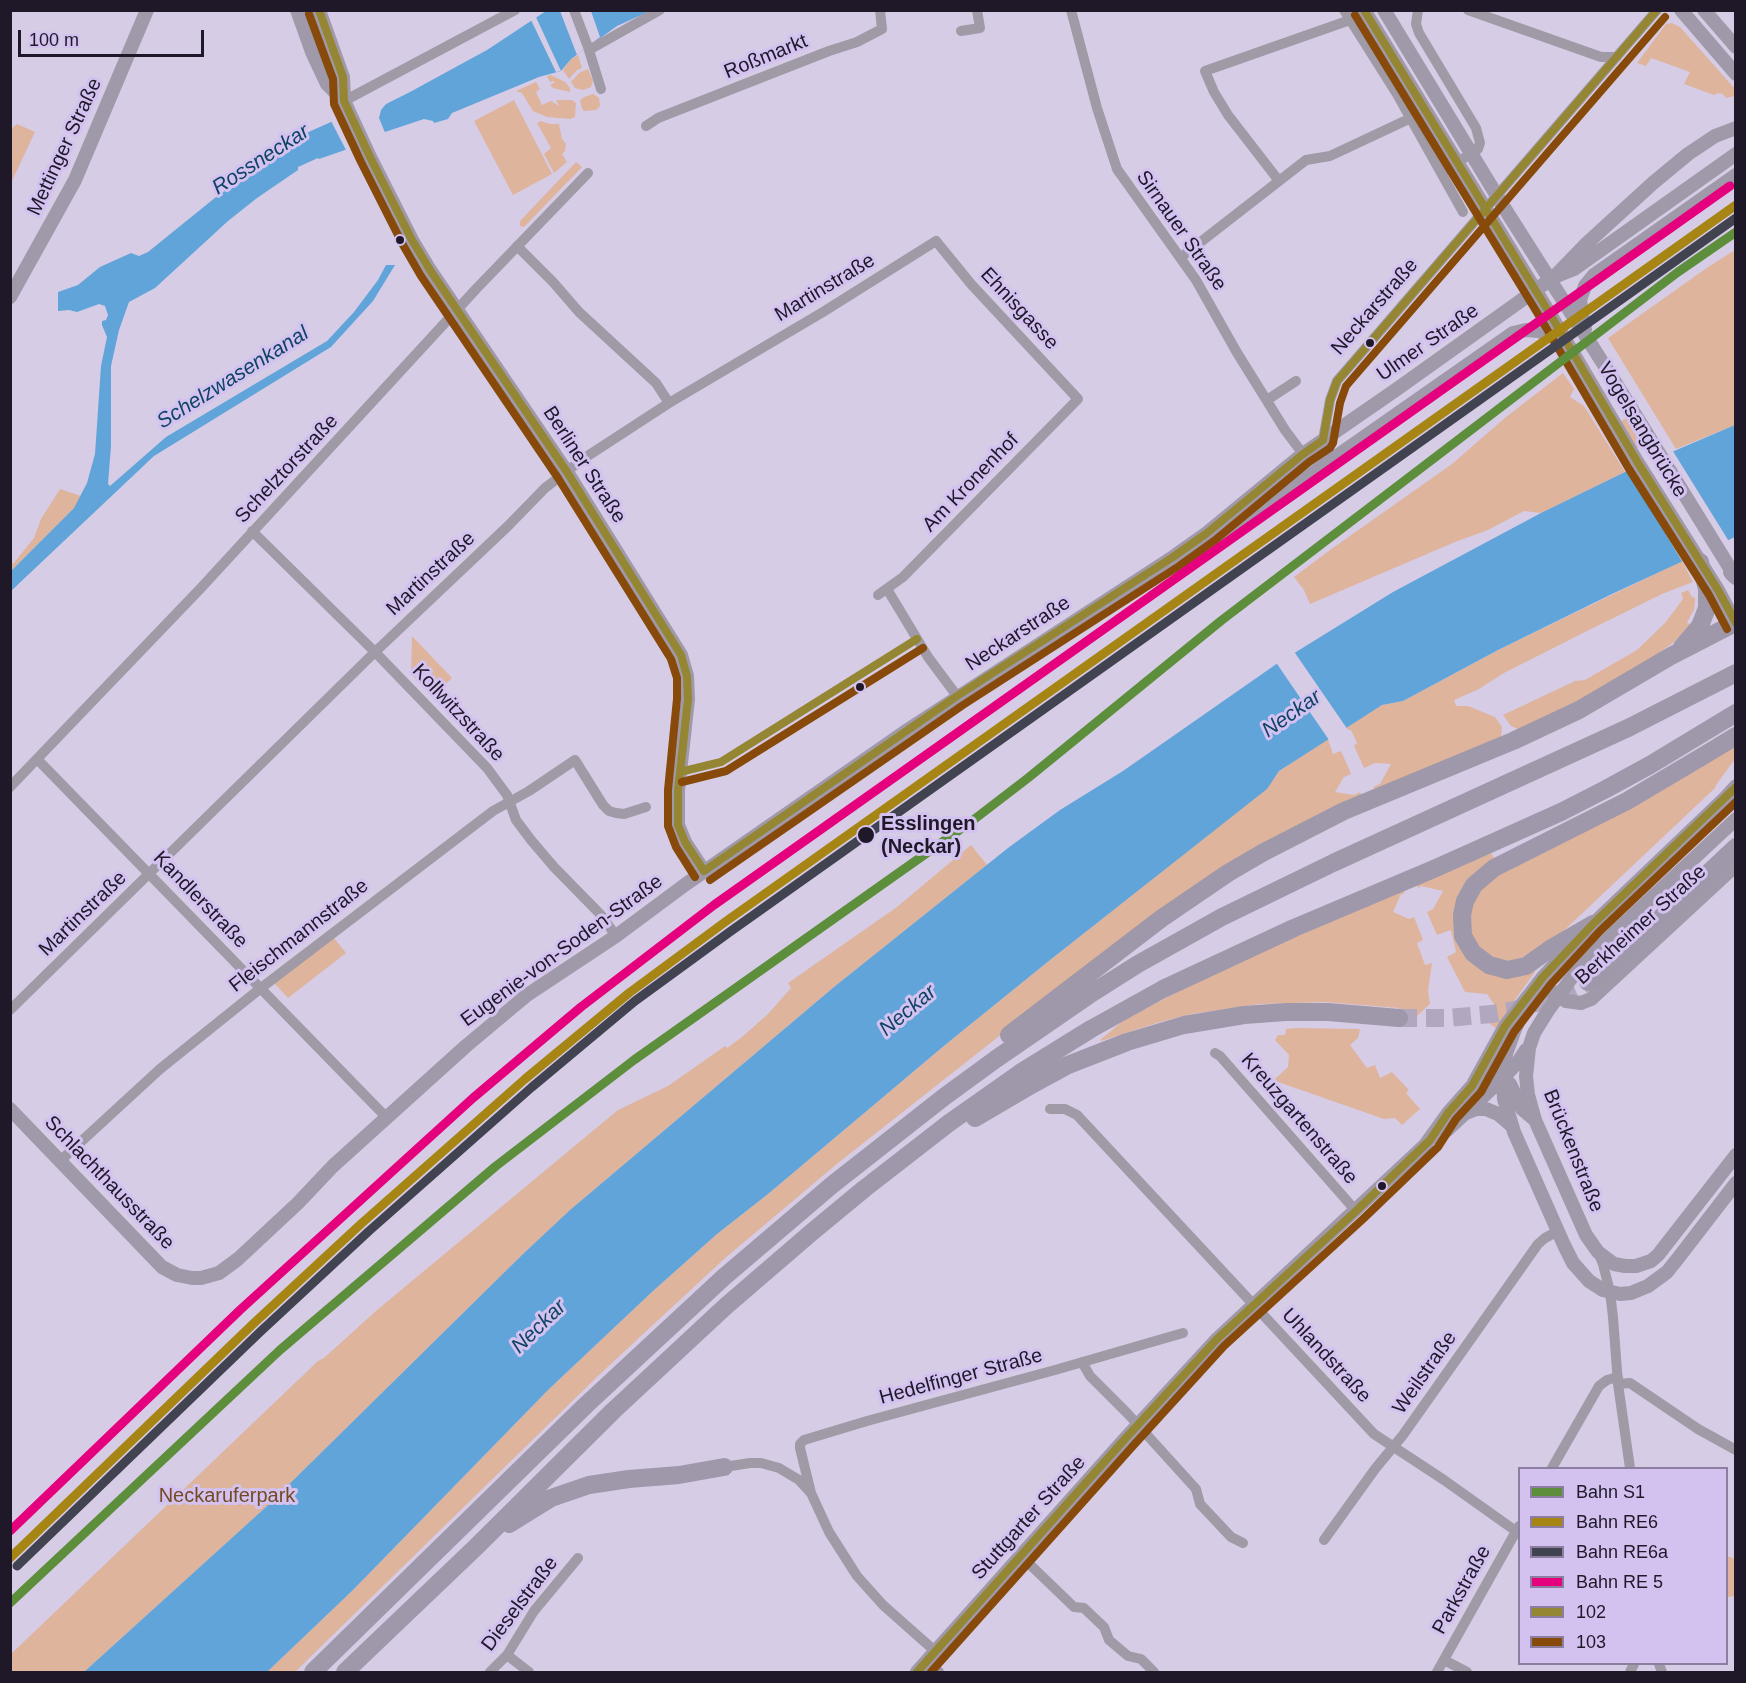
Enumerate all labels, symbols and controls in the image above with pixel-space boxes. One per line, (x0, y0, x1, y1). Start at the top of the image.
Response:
scale bar (21, 18, 207, 56)
street label: Roßmarkt (721, 29, 811, 85)
text: 100 m (29, 30, 79, 50)
street label: Mettinger Straße (23, 74, 107, 220)
water label: Rossneckar (208, 119, 314, 201)
street label: Sirnauer Straße (1131, 166, 1231, 296)
unlabelled marker (394, 234, 406, 246)
street label: Martinstraße (771, 249, 879, 327)
street label: Neckarstraße (1327, 254, 1423, 360)
street label: Ehnisgasse (975, 263, 1063, 355)
street label: Ulmer Straße (1372, 299, 1484, 387)
water label: Schelzwasenkanal (153, 321, 313, 435)
unlabelled marker (1364, 337, 1376, 349)
street label: Vogelsangbrücke (1592, 358, 1692, 502)
street label: Berliner Straße (537, 402, 631, 528)
street label: Schelztorstraße (230, 410, 344, 528)
street label: Am Kronenhof (918, 429, 1024, 537)
street label: Martinstraße (382, 527, 480, 621)
street label: Neckarstraße (961, 591, 1075, 677)
street label: Kollwitzstraße (407, 659, 509, 767)
unlabelled marker (854, 681, 866, 693)
water label: Neckar (1258, 685, 1326, 743)
place label: Esslingen (Neckar) (881, 812, 975, 859)
marker: Esslingen (Neckar) (856, 825, 876, 845)
street label: Kandlerstraße (148, 846, 252, 954)
street label: Berkheimer Straße (1571, 860, 1711, 990)
street label: Martinstraße (34, 866, 132, 962)
street label: Eugenie-von-Soden-Straße (456, 870, 668, 1032)
street label: Fleischmannstraße (225, 874, 373, 998)
water label: Neckar (874, 980, 942, 1042)
street label: Kreuzgartenstraße (1236, 1049, 1362, 1189)
street label: Brückenstraße (1538, 1086, 1608, 1216)
street label: Schlachthausstraße (39, 1111, 179, 1255)
unlabelled marker (1376, 1180, 1388, 1192)
water label: Neckar (506, 1295, 572, 1359)
street label: Uhlandstraße (1276, 1304, 1376, 1408)
street label: Weilstraße (1388, 1327, 1462, 1419)
street label: Hedelfinger Straße (877, 1344, 1045, 1410)
street label: Stuttgarter Straße (967, 1451, 1091, 1585)
legend (1518, 1467, 1728, 1665)
text: Bahn S1 (1576, 1482, 1645, 1502)
park label: Neckaruferpark (159, 1484, 295, 1508)
text: Bahn RE6 (1576, 1512, 1658, 1532)
street label: Parkstraße (1428, 1541, 1496, 1639)
text: Bahn RE6a (1576, 1542, 1668, 1562)
street label: Dieselstraße (477, 1552, 563, 1656)
text: Bahn RE 5 (1576, 1572, 1663, 1592)
text: 102 (1576, 1602, 1606, 1622)
text: 103 (1576, 1632, 1606, 1652)

